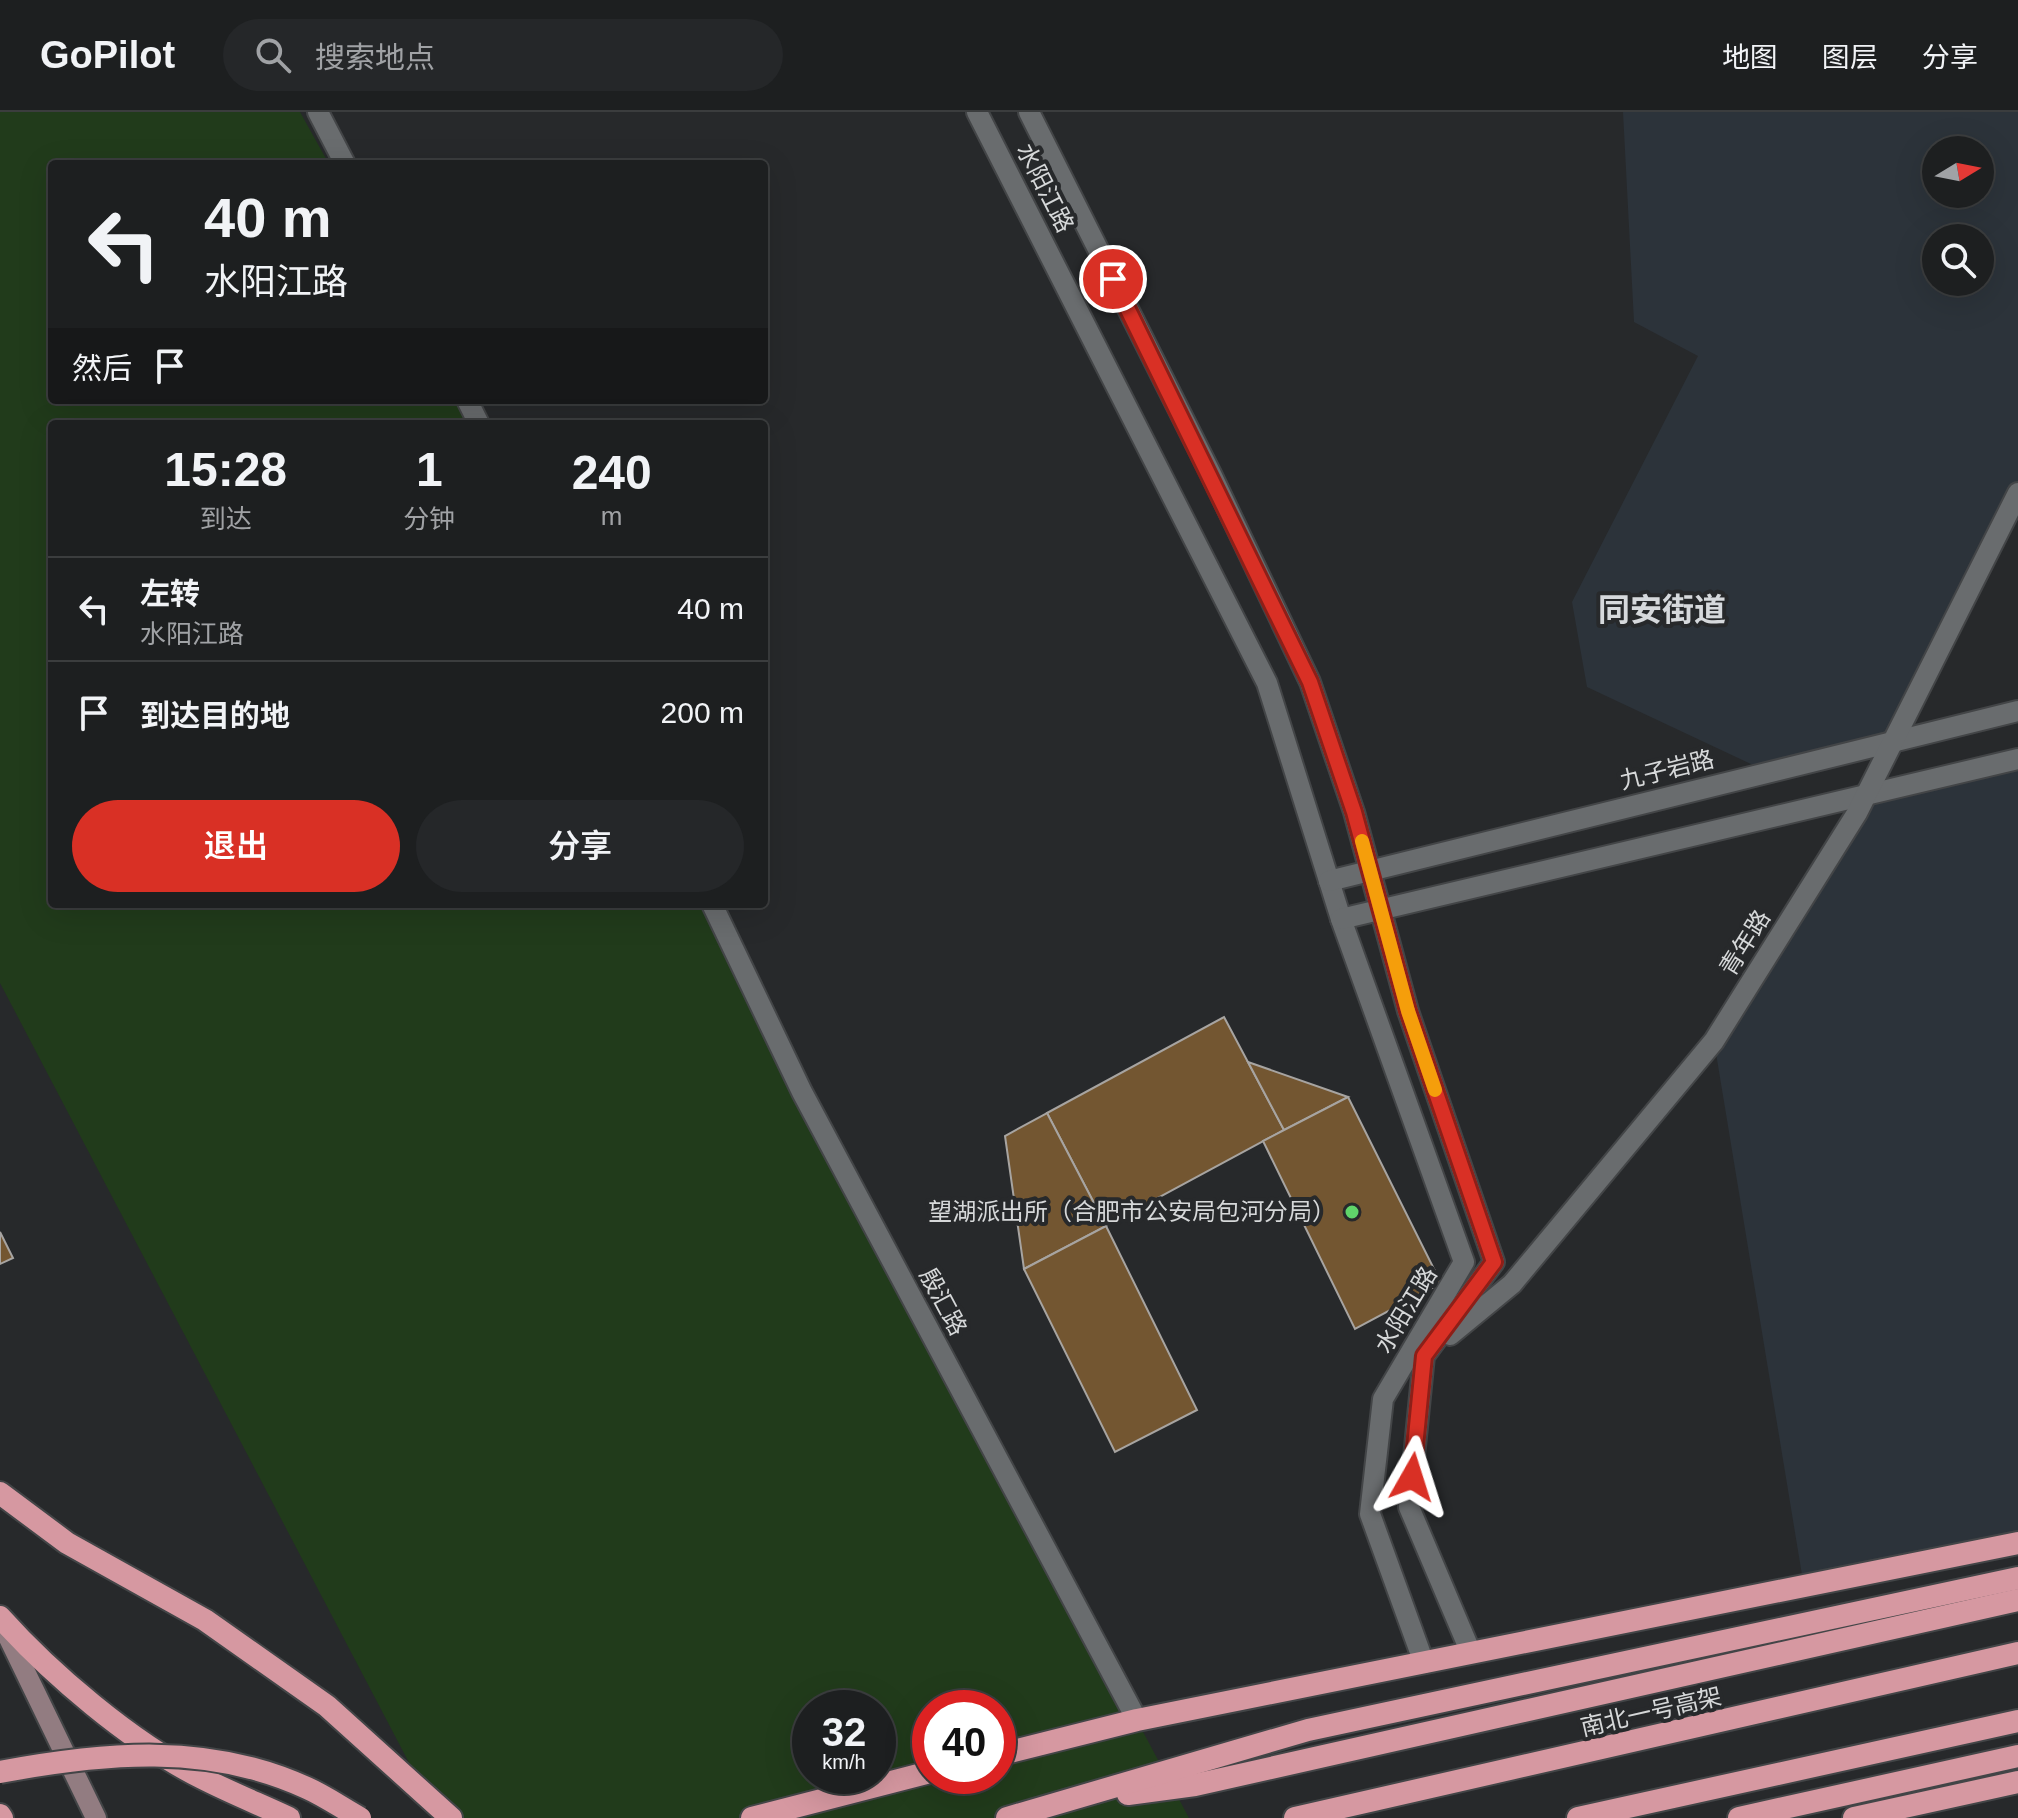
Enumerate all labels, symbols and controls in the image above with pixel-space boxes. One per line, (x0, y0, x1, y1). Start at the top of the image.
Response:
search box (223, 19, 783, 91)
icon: search (251, 33, 295, 77)
text: GoPilot (40, 34, 175, 76)
text: 搜索地点 (315, 41, 435, 74)
text: 地图 (1722, 42, 1778, 73)
text: 图层 (1822, 42, 1878, 73)
text: 分享 (1922, 42, 1978, 73)
north arrow (1922, 136, 1994, 208)
map controls (1922, 136, 1994, 296)
street label: 水阳江路 (1012, 139, 1079, 237)
text: 40 m (204, 186, 332, 249)
icon: left (72, 192, 176, 296)
button: search (1922, 224, 1994, 296)
pin (1079, 245, 1147, 313)
icon: arrive (1091, 257, 1135, 301)
text: 水阳江路 (204, 261, 348, 302)
icon: arrive (148, 344, 192, 388)
text: 然后 (72, 352, 132, 385)
text: 15:28 (164, 443, 287, 496)
text: 1 (416, 443, 443, 496)
text: 240 (572, 446, 652, 499)
text: m (601, 501, 623, 531)
text: 到达 (200, 504, 252, 534)
text: 分钟 (403, 504, 455, 534)
text: 左转 (140, 577, 200, 610)
icon: left (72, 587, 116, 631)
text: 40 m (677, 592, 744, 625)
district label: 同安街道 (1598, 592, 1726, 628)
text: 水阳江路 (140, 619, 244, 649)
icon: arrive (72, 691, 116, 735)
text: 200 m (661, 696, 744, 729)
text: 到达目的地 (140, 699, 290, 732)
street label: 九子岩路 (1617, 745, 1717, 794)
button: 退出 (72, 800, 400, 892)
button: 分享 (416, 800, 744, 892)
street label: 青年路 (1714, 905, 1775, 980)
place label: 望湖派出所（合肥市公安局包河分局） (928, 1198, 1336, 1225)
marker: 望湖派出所（合肥市公安局包河分局） (1343, 1203, 1361, 1221)
street label: 水阳江路 (1369, 1262, 1442, 1358)
street label: 殷汇路 (915, 1264, 972, 1340)
position arrow (1370, 1435, 1454, 1519)
street label: 南北一号高架 (1578, 1682, 1724, 1741)
speed limit sign: 40 (912, 1690, 1016, 1794)
text: 32 (822, 1710, 866, 1754)
text: km/h (822, 1751, 866, 1773)

